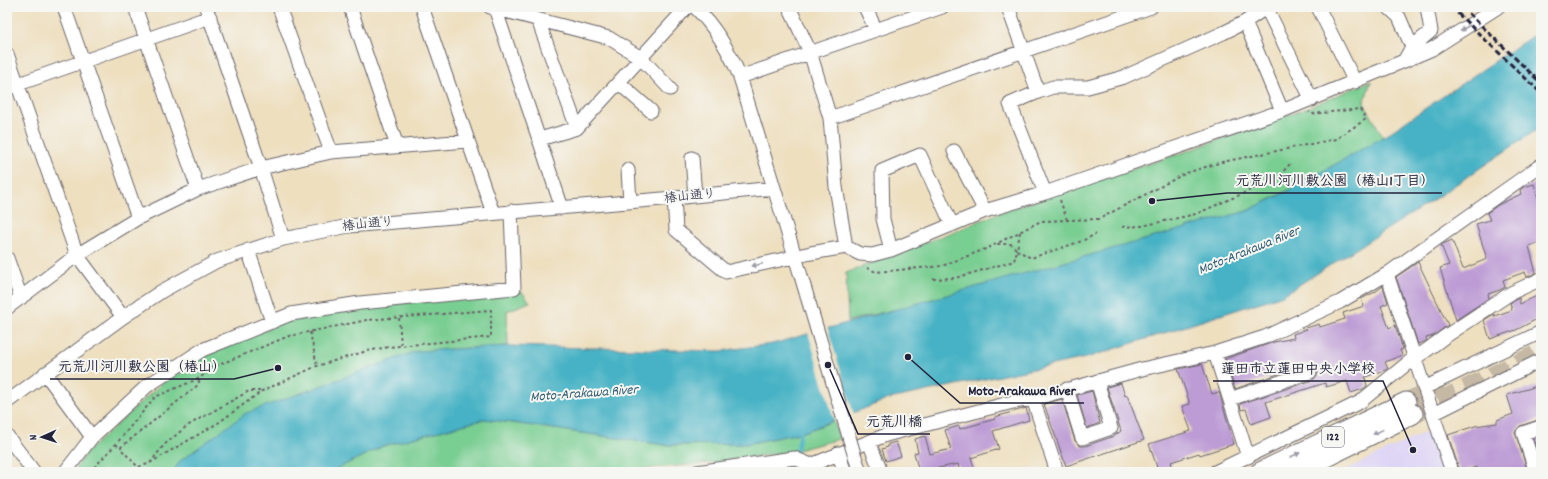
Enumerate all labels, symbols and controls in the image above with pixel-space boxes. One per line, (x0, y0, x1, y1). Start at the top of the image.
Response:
one-way arrow (1460, 24, 1470, 32)
callout: 元荒川河川敷公園（椿山1丁目） (1227, 167, 1442, 193)
text: 元荒川河川敷公園（椿山1丁目） (1235, 172, 1435, 192)
street label: 椿山通り (663, 185, 717, 209)
street label: 椿山通り (341, 213, 395, 237)
water label: Moto-Arakawa River (1195, 221, 1304, 280)
one-way arrow (751, 262, 763, 268)
callout: 元荒川河川敷公園（椿山） (50, 353, 234, 379)
callout: 蓮田市立蓮田中央小学校 (1213, 355, 1383, 381)
text: 元荒川河川敷公園（椿山） (58, 358, 226, 378)
text: 蓮田市立蓮田中央小学校 (1221, 360, 1375, 380)
callout: Moto-Arakawa River (960, 377, 1084, 403)
water label: Moto-Arakawa River (530, 380, 640, 408)
text: Moto-Arakawa River (968, 382, 1077, 402)
callout: 元荒川橋 (858, 408, 930, 434)
text: 元荒川橋 (866, 413, 922, 433)
north arrow (22, 417, 62, 457)
road number: 122 (1322, 427, 1344, 447)
one-way arrow (1372, 428, 1383, 435)
text: N (26, 434, 42, 441)
one-way arrow (1290, 452, 1301, 458)

